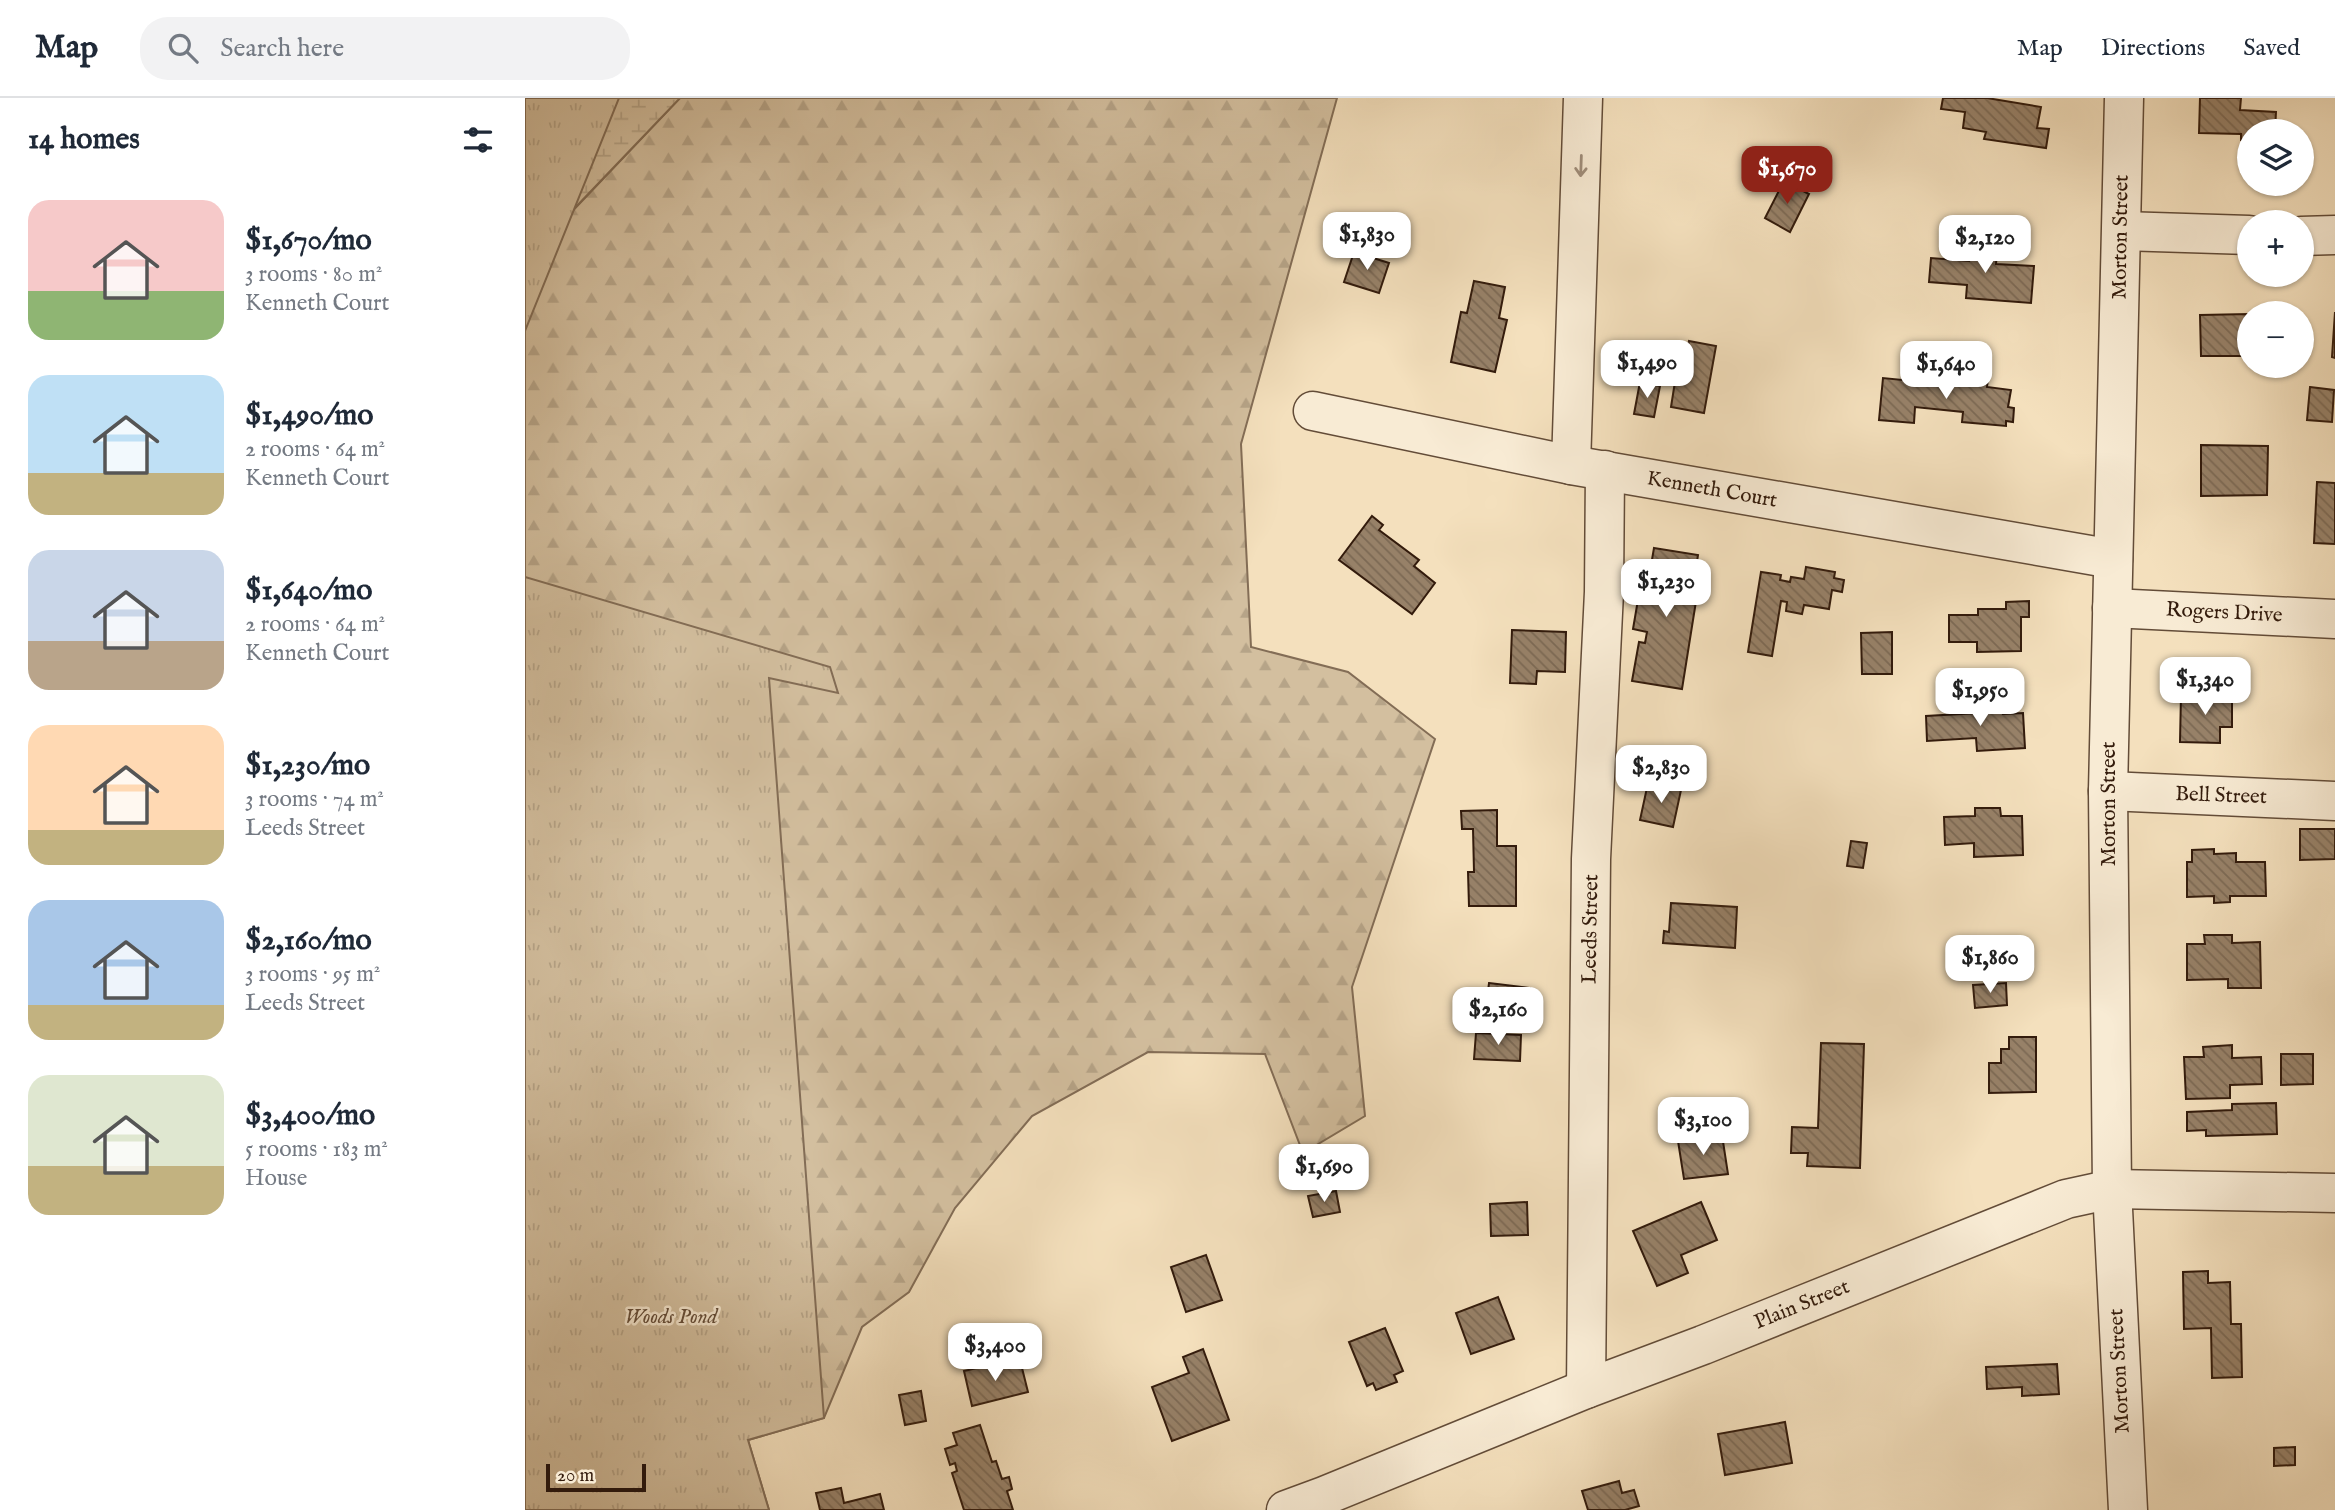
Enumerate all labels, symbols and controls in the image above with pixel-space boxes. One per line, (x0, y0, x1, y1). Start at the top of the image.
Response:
search box (140, 17, 630, 80)
text: Map (35, 27, 98, 69)
icon: search (164, 29, 202, 67)
text: Search here (220, 32, 344, 65)
text: Map (2017, 33, 2063, 64)
text: Directions (2101, 33, 2205, 64)
text: Saved (2243, 33, 2300, 64)
map controls (2237, 119, 2314, 378)
button: layers (2237, 119, 2314, 196)
text: 14 homes (28, 121, 140, 159)
icon: filters (459, 121, 497, 159)
pin: $1,670 (1730, 146, 1844, 206)
one-way arrow (1574, 154, 1588, 177)
text: $1,670 (1757, 154, 1817, 183)
street label: Morton Street (2106, 174, 2136, 300)
button: + (2237, 210, 2314, 287)
pin: $1,830 (1310, 212, 1424, 272)
pin: $2,120 (1928, 216, 2042, 275)
text: $1,830 (1339, 220, 1395, 249)
text: $1,670/mo (245, 222, 372, 260)
text: $2,120 (1955, 223, 2015, 252)
icon: home (84, 228, 168, 312)
text: 3 rooms · 80 m² (245, 260, 382, 289)
text: Kenneth Court (245, 289, 389, 318)
button: − (2237, 301, 2314, 378)
pin: $1,490 (1590, 341, 1704, 400)
pin: $1,640 (1889, 342, 2003, 401)
text: $1,490 (1617, 348, 1677, 377)
text: $1,640 (1916, 349, 1976, 378)
text: $1,490/mo (245, 397, 373, 435)
icon: home (84, 403, 168, 487)
text: 2 rooms · 64 m² (245, 435, 385, 464)
text: Kenneth Court (245, 464, 389, 493)
street label: Kenneth Court (1645, 465, 1779, 515)
pin: $1,230 (1609, 560, 1723, 619)
text: $1,230 (1637, 567, 1695, 596)
text: $1,640/mo (245, 572, 372, 610)
icon: home (84, 578, 168, 662)
street label: Rogers Drive (2165, 596, 2283, 630)
text: 2 rooms · 64 m² (245, 610, 385, 639)
text: Kenneth Court (245, 639, 389, 668)
pin: $1,340 (2148, 658, 2262, 717)
text: $1,340 (2176, 665, 2234, 694)
pin: $1,950 (1923, 668, 2037, 728)
text: $1,950 (1951, 676, 2009, 705)
street label: Morton Street (2096, 742, 2123, 866)
pin: $2,830 (1604, 746, 1718, 805)
text: $1,230/mo (245, 747, 370, 785)
icon: home (84, 753, 168, 837)
text: $2,830 (1632, 753, 1690, 782)
street label: Bell Street (2175, 781, 2267, 811)
text: 3 rooms · 74 m² (245, 785, 384, 814)
text: Leeds Street (245, 814, 365, 843)
street label: Leeds Street (1577, 874, 1605, 984)
text: $2,160/mo (245, 922, 372, 960)
icon: home (84, 928, 168, 1012)
pin: $1,860 (1933, 936, 2047, 995)
text: $1,860 (1961, 943, 2019, 972)
text: 3 rooms · 95 m² (245, 960, 380, 989)
pin: $2,160 (1441, 988, 1555, 1047)
text: Leeds Street (245, 989, 365, 1018)
text: $2,160 (1468, 995, 1528, 1024)
text: $3,400/mo (245, 1097, 375, 1135)
pin: $3,100 (1646, 1098, 1760, 1157)
icon: home (84, 1103, 168, 1187)
text: $3,100 (1674, 1105, 1732, 1134)
text: 5 rooms · 183 m² (245, 1135, 388, 1164)
pin: $1,690 (1267, 1144, 1381, 1204)
text: $1,690 (1295, 1152, 1353, 1181)
text: House (245, 1164, 307, 1193)
street label: Plain Street (1750, 1274, 1854, 1336)
park label: Woods Pond (625, 1304, 720, 1331)
street label: Morton Street (2103, 1308, 2137, 1434)
pin: $3,400 (938, 1324, 1052, 1383)
text: $3,400 (964, 1331, 1026, 1360)
scale bar (546, 1461, 646, 1493)
text: 20 m (557, 1464, 594, 1488)

